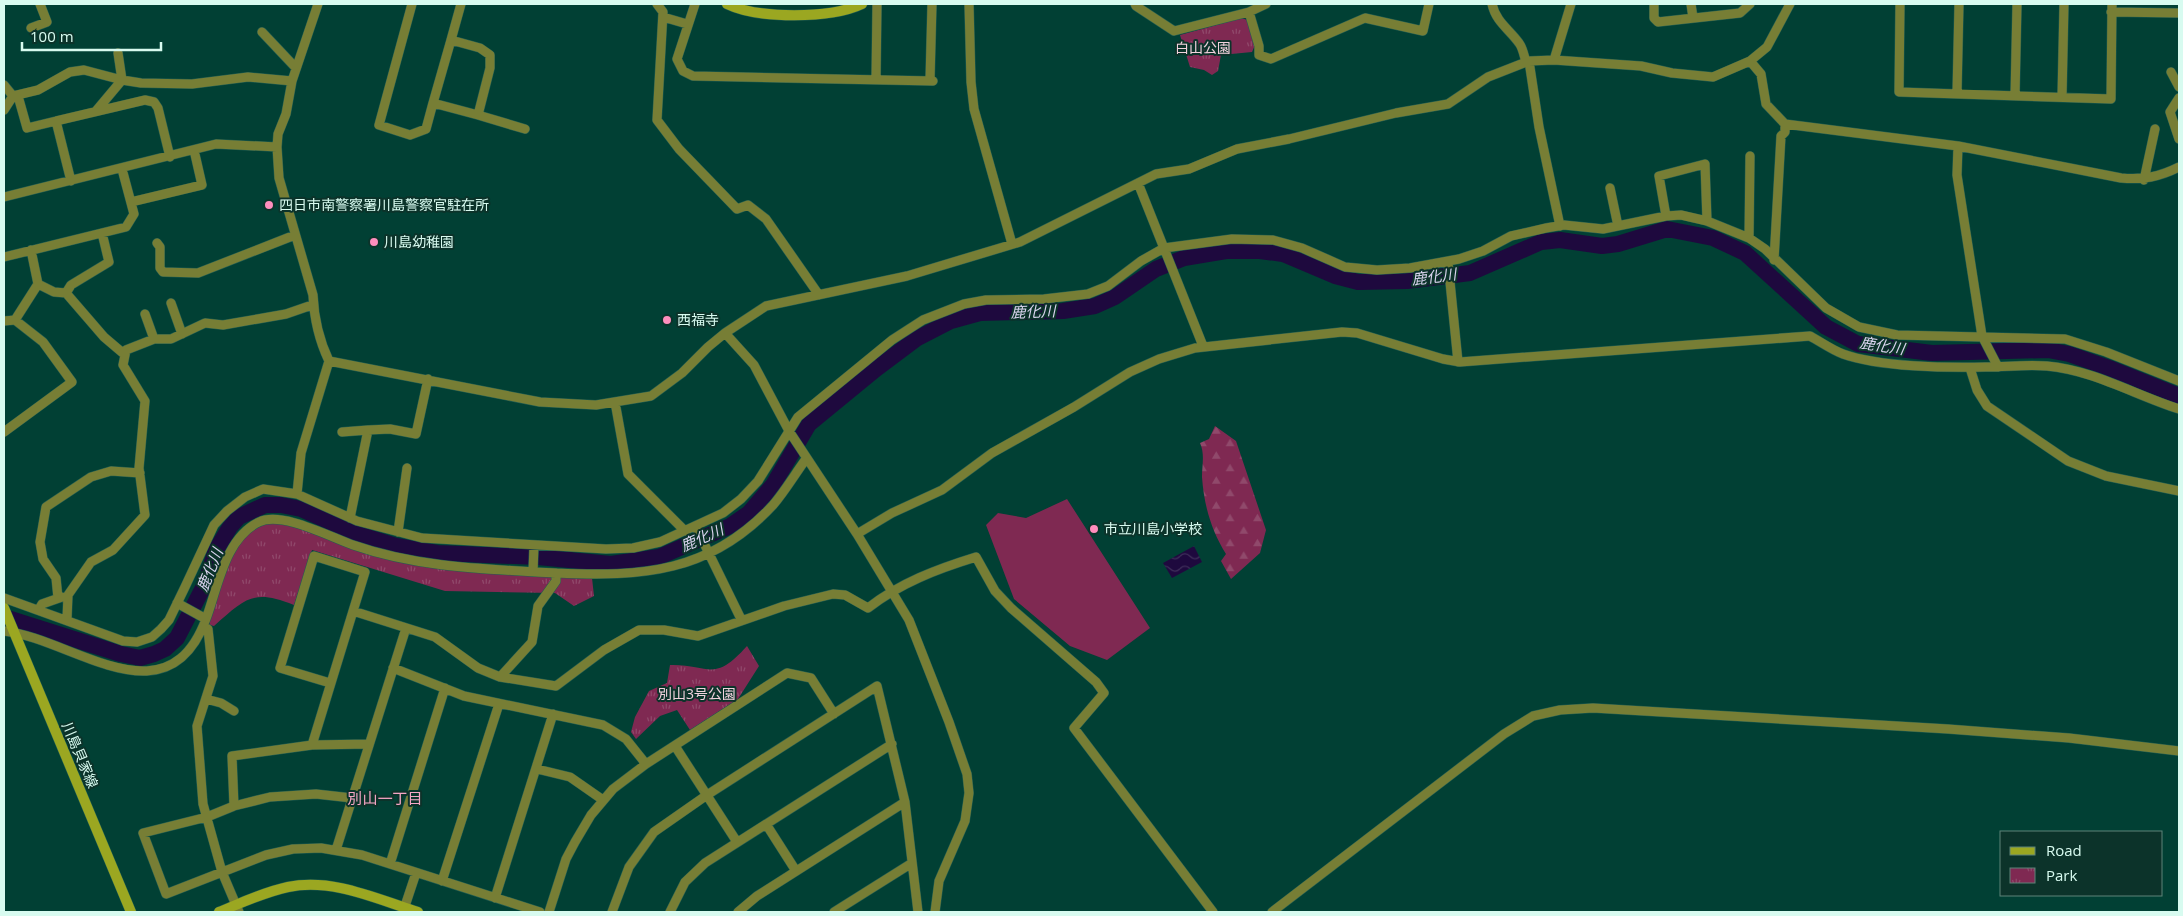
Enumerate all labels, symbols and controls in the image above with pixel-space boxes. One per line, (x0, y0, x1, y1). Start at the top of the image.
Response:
scale bar (22, 20, 161, 52)
text: 100 m (30, 26, 74, 46)
park label: 白山公園 (1175, 38, 1231, 57)
place label: 四日市南警察署川島警察官駐在所 (279, 195, 489, 214)
marker: 四日市南警察署川島警察官駐在所 (263, 199, 275, 211)
place label: 川島幼稚園 (384, 232, 454, 251)
marker: 川島幼稚園 (368, 236, 380, 248)
water label: 鹿化川 (1410, 263, 1459, 289)
water label: 鹿化川 (1010, 300, 1058, 322)
place label: 西福寺 (677, 310, 719, 329)
marker: 西福寺 (661, 314, 673, 326)
water label: 鹿化川 (1858, 332, 1908, 359)
water label: 鹿化川 (677, 518, 728, 555)
place label: 市立川島小学校 (1104, 519, 1202, 538)
marker: 市立川島小学校 (1088, 523, 1100, 535)
water label: 鹿化川 (191, 543, 228, 594)
park label: 別山3号公園 (658, 684, 736, 703)
street label: 川島貝家線 (58, 719, 103, 791)
district label: 別山一丁目 (347, 788, 423, 808)
legend (2000, 831, 2163, 896)
text: Road (2046, 840, 2082, 860)
text: Park (2046, 865, 2077, 885)

